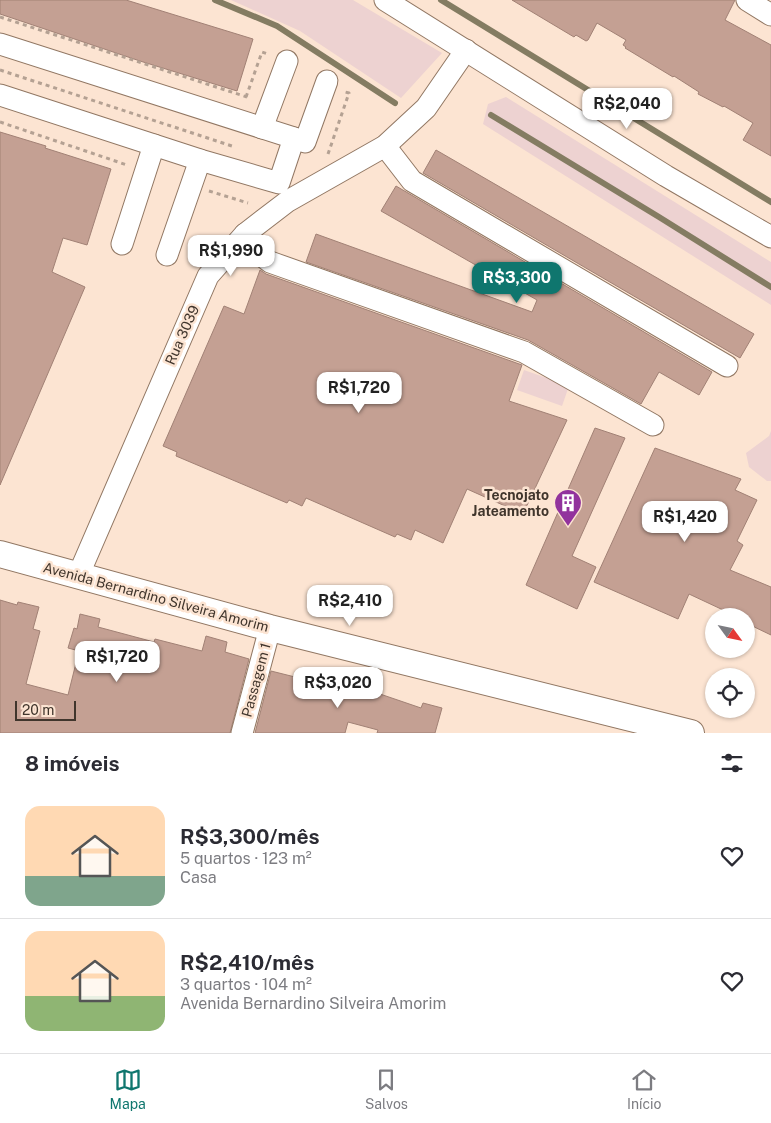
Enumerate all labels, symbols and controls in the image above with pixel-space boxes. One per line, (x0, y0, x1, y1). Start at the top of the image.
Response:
pin: R$2,040 (581, 88, 673, 130)
text: R$2,040 (593, 94, 661, 113)
pin: R$1,990 (185, 234, 277, 277)
text: R$1,990 (199, 241, 263, 260)
pin: R$3,300 (471, 262, 563, 304)
text: R$3,300 (483, 268, 551, 287)
street label: Rua 3039 (162, 303, 202, 367)
pin: R$1,720 (313, 372, 405, 414)
text: R$1,720 (328, 378, 390, 397)
place label: Tecnojato Jateamento (472, 487, 549, 519)
building icon: Tecnojato Jateamento (553, 488, 583, 527)
pin: R$1,420 (639, 500, 731, 543)
text: R$1,420 (653, 507, 717, 526)
street label: Avenida Bernardino Silveira Amorim (41, 559, 271, 635)
pin: R$2,410 (304, 584, 396, 627)
text: R$2,410 (318, 591, 382, 610)
north arrow (705, 608, 755, 658)
map controls (705, 608, 755, 718)
pin: R$1,720 (71, 640, 163, 683)
street label: Passagem 1 (238, 641, 274, 719)
text: R$1,720 (86, 647, 148, 666)
pin: R$3,020 (292, 666, 384, 709)
button: locate (705, 668, 755, 718)
text: R$3,020 (304, 673, 372, 692)
scale bar (15, 698, 76, 721)
text: 20 m (22, 702, 54, 718)
icon: filters (718, 749, 746, 777)
text: 8 imóveis (25, 751, 119, 776)
text: R$3,300/mês (180, 824, 320, 849)
icon: home (65, 826, 125, 886)
icon: heart (718, 842, 746, 870)
text: 5 quartos · 123 m² (180, 849, 312, 868)
text: Casa (180, 868, 217, 887)
text: R$2,410/mês (180, 950, 314, 975)
icon: home (65, 951, 125, 1011)
icon: heart (718, 967, 746, 995)
text: 3 quartos · 104 m² (180, 975, 312, 994)
text: Avenida Bernardino Silveira Amorim (180, 994, 446, 1013)
tab: Mapa (110, 1066, 146, 1112)
tab: Salvos (365, 1066, 408, 1112)
tab: Início (627, 1066, 661, 1112)

